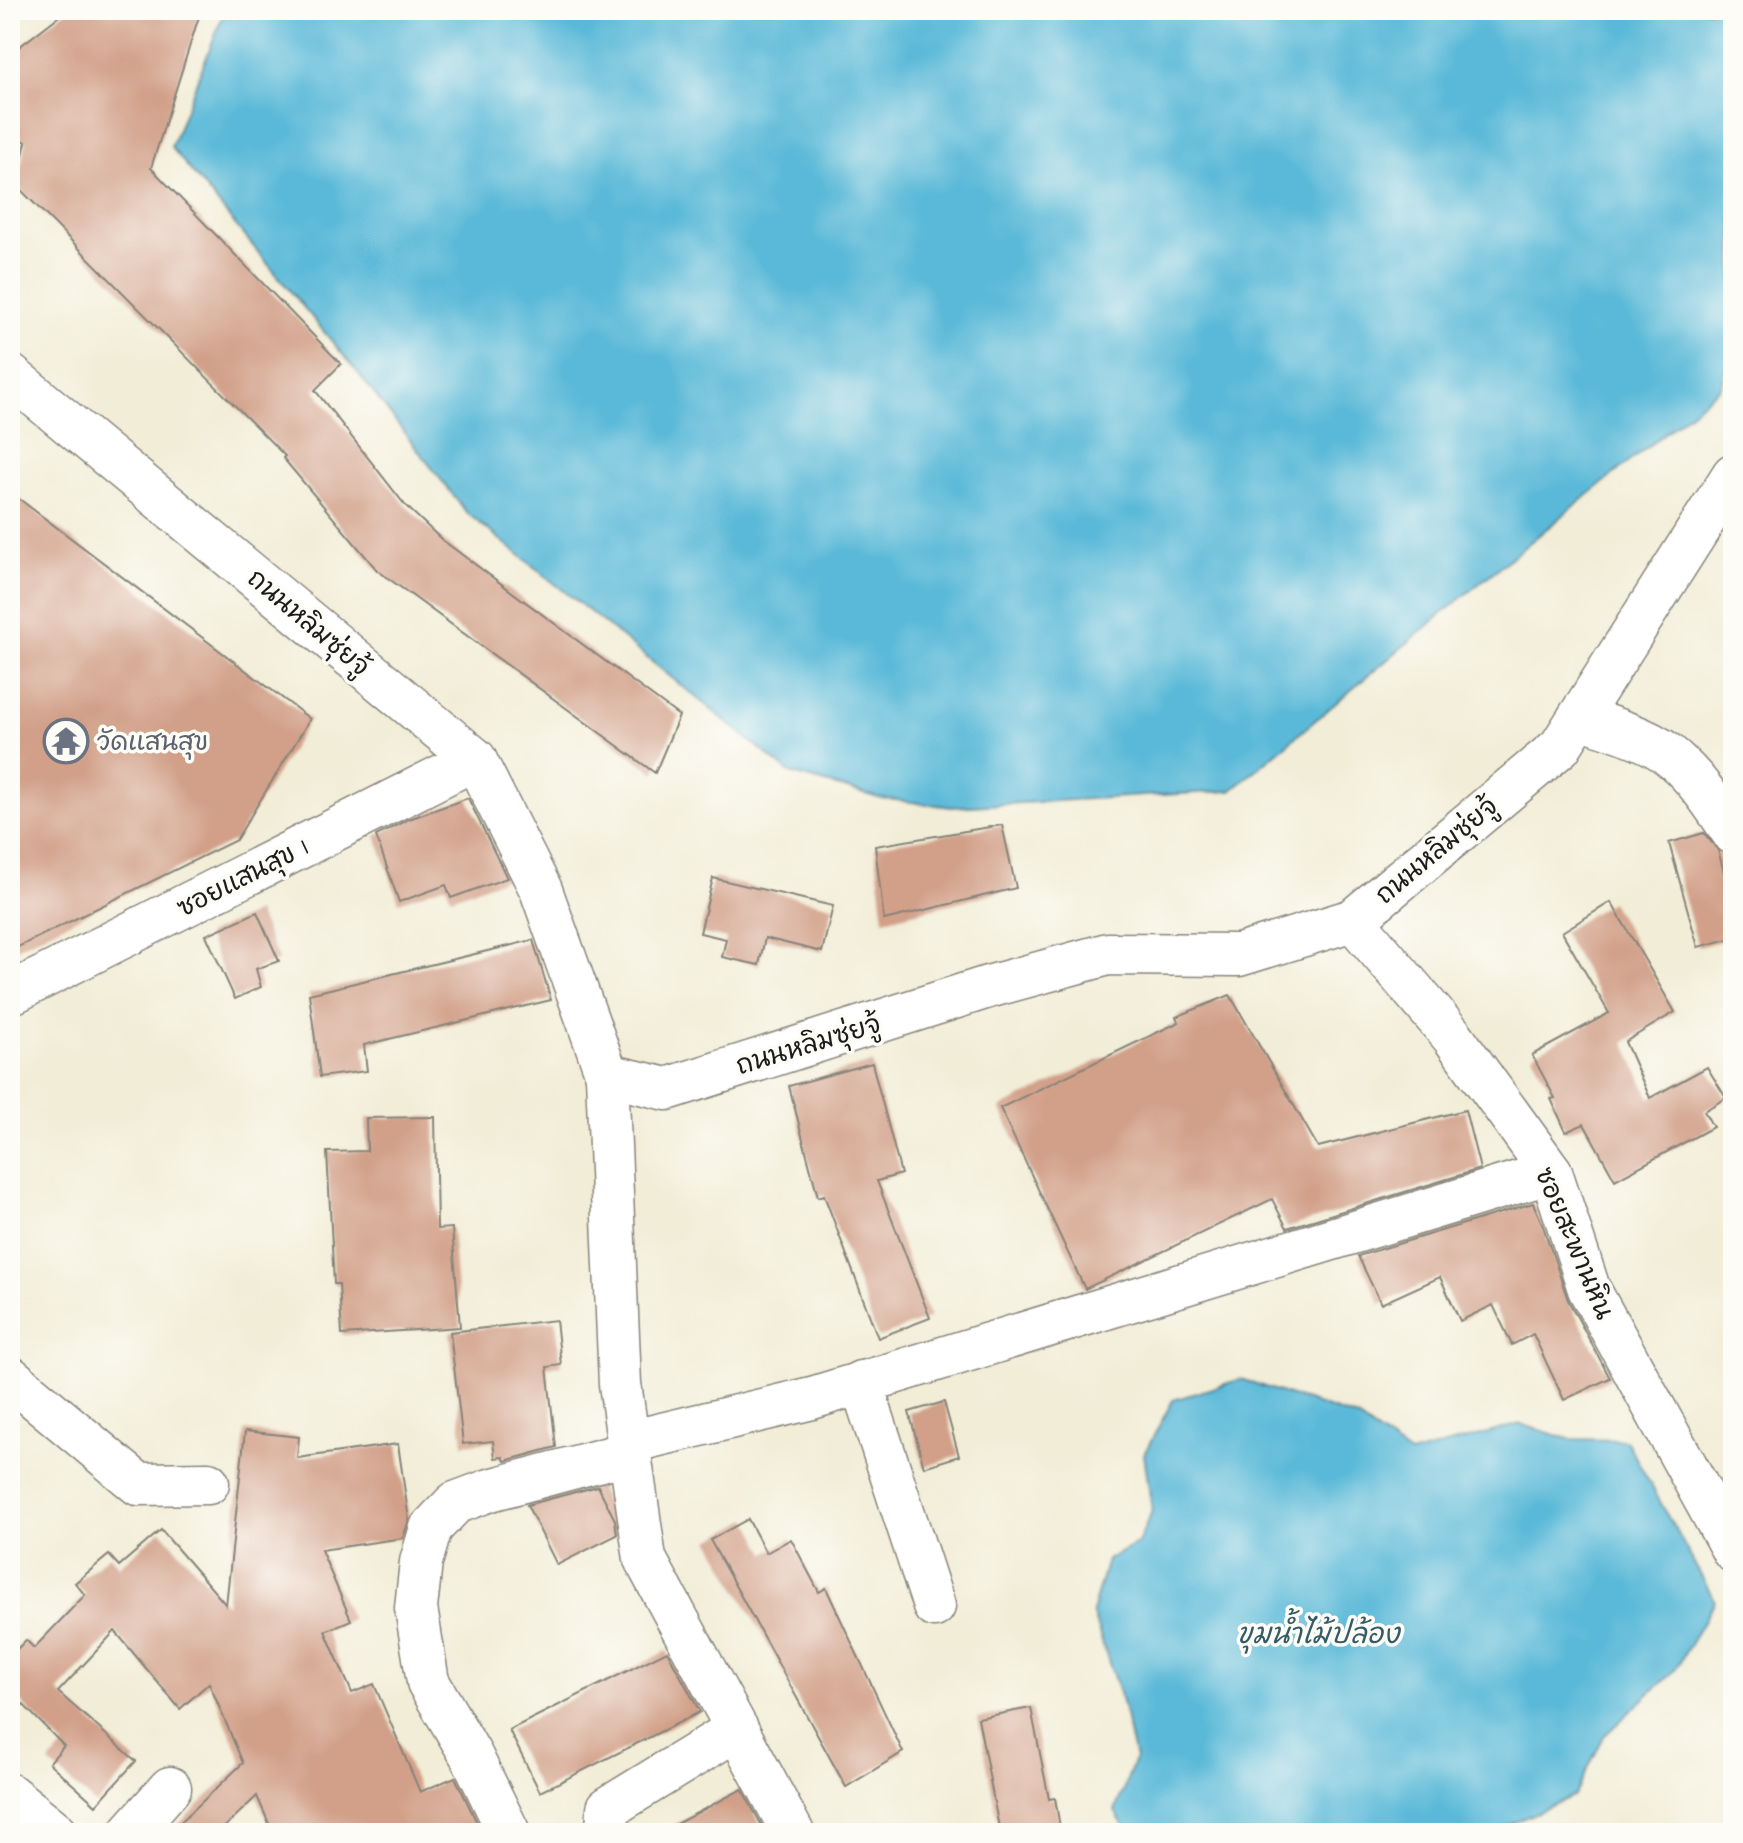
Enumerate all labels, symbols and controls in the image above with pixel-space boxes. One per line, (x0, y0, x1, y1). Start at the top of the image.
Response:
street label: ถนนหลิมซุ่ยจู้ (240, 561, 377, 685)
temple icon: วัดแสนสุข (42, 717, 90, 765)
place label: วัดแสนสุข (97, 724, 208, 760)
street label: ถนนหลิมซุ่ยจู้ (1368, 789, 1505, 913)
street label: ซอยแสนสุข 1 (171, 830, 314, 926)
street label: ถนนหลิมซุ่ยจู้ (732, 1006, 885, 1084)
street label: ซอยสะพานหิน (1526, 1162, 1623, 1325)
water label: ขุมน้ำไม้ปล้อง (1237, 1608, 1402, 1654)

